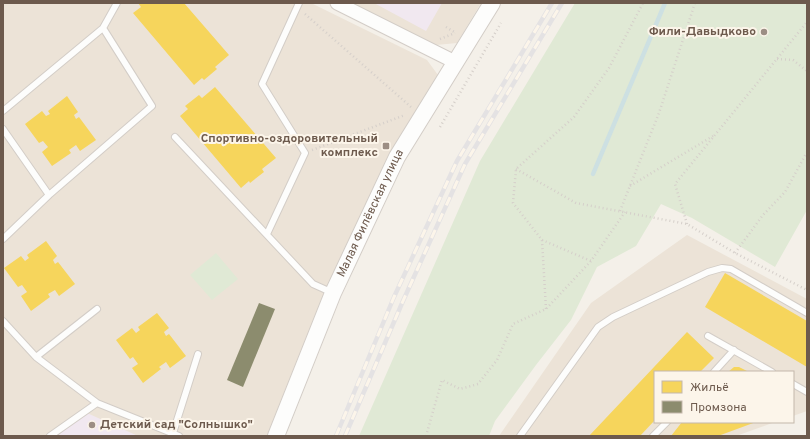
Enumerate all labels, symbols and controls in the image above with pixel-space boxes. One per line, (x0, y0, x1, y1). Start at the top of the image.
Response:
place label: Фили-Давыдково (649, 24, 756, 40)
marker: Фили-Давыдково (759, 27, 769, 37)
place label: Спортивно-оздоровительный комплекс (201, 131, 378, 161)
marker: Спортивно-оздоровительный комплекс (381, 141, 391, 151)
street label: Малая Филёвская улица (334, 146, 408, 280)
legend (654, 371, 794, 423)
text: Жильё (690, 380, 729, 396)
text: Промзона (690, 400, 747, 416)
place label: Детский сад "Солнышко" (100, 417, 253, 433)
marker: Детский сад "Солнышко" (87, 420, 97, 430)

